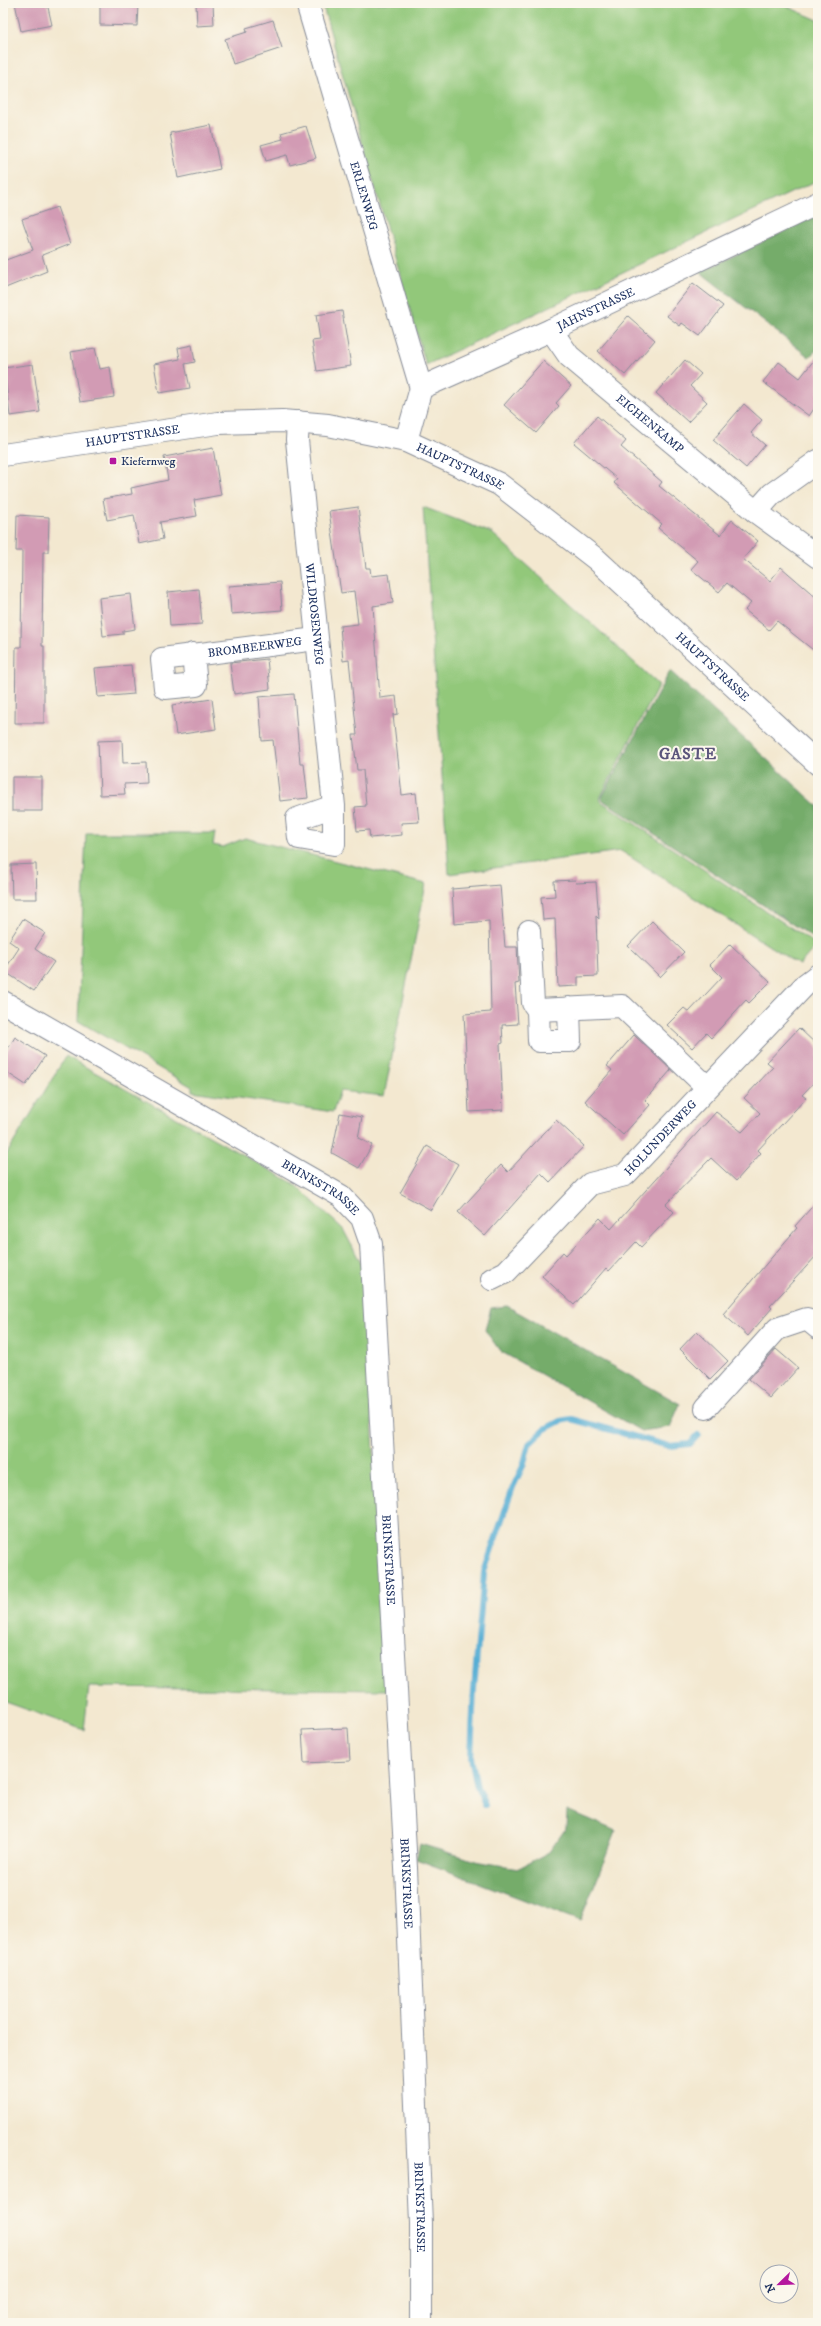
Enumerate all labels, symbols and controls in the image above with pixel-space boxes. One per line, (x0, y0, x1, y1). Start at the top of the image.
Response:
street label: ERLENWEG (347, 159, 382, 233)
street label: JAHNSTRASSE (554, 284, 637, 334)
street label: EICHENKAMP (613, 391, 687, 456)
street label: HAUPTSTRASSE (84, 421, 181, 450)
street label: HAUPTSTRASSE (414, 439, 508, 493)
place label: Kiefernweg (121, 454, 176, 469)
marker: Kiefernweg (108, 456, 118, 466)
street label: WILDROSENWEG (302, 561, 327, 666)
street label: HAUPTSTRASSE (673, 629, 753, 705)
street label: BROMBEERWEG (207, 633, 303, 661)
district label: GASTE (659, 744, 717, 764)
street label: HOLUNDERWEG (621, 1096, 700, 1179)
street label: BRINKSTRASSE (279, 1156, 363, 1219)
street label: BRINKSTRASSE (379, 1514, 399, 1606)
street label: BRINKSTRASSE (397, 1838, 416, 1930)
street label: BRINKSTRASSE (411, 2161, 429, 2253)
north arrow (759, 2264, 799, 2304)
text: N (763, 2281, 779, 2294)

